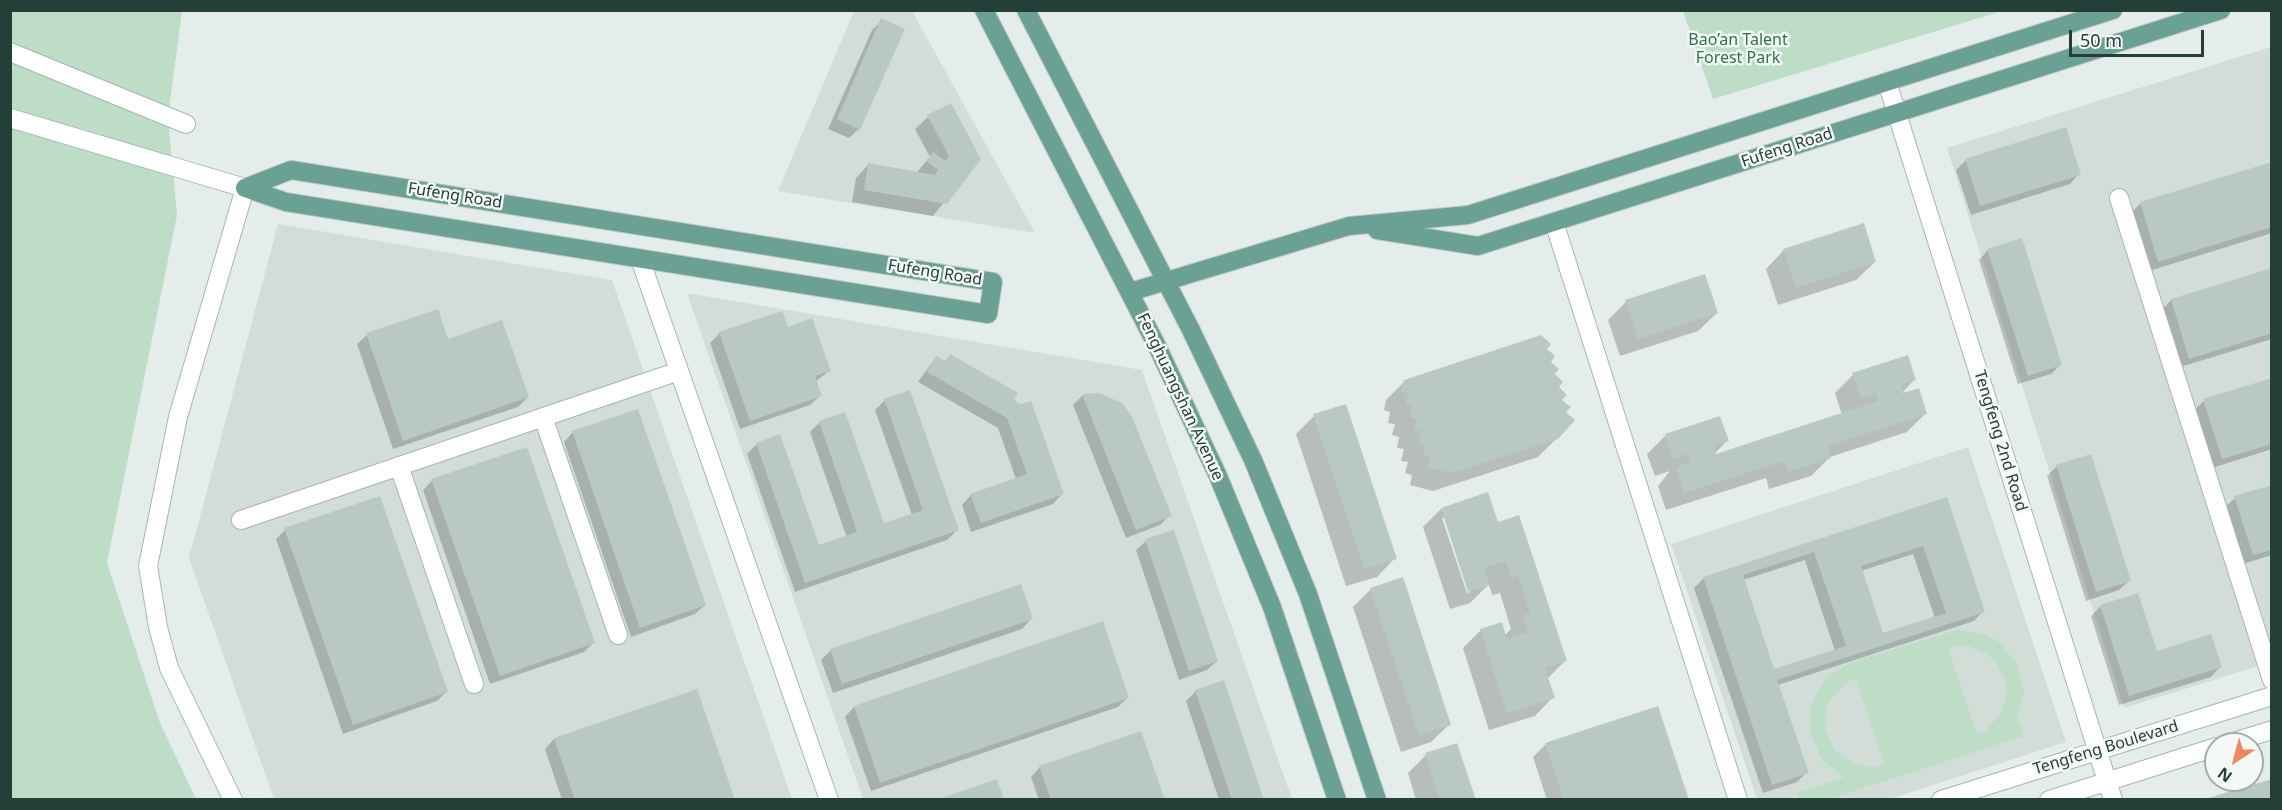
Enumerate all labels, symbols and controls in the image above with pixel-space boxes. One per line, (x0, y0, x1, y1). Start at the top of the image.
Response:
scale bar (2072, 18, 2207, 56)
text: 50 m (2080, 28, 2122, 52)
park label: Bao’an Talent Forest Park (1688, 30, 1788, 68)
street label: Fufeng Road (1739, 124, 1835, 172)
street label: Fufeng Road (407, 179, 503, 213)
street label: Fufeng Road (887, 256, 983, 290)
street label: Fenghuangshan Avenue (1133, 310, 1227, 484)
street label: Tengfeng 2nd Road (1969, 368, 2031, 514)
street label: Tengfeng Boulevard (2031, 717, 2181, 779)
north arrow (2204, 732, 2264, 792)
text: N (2213, 762, 2236, 788)

